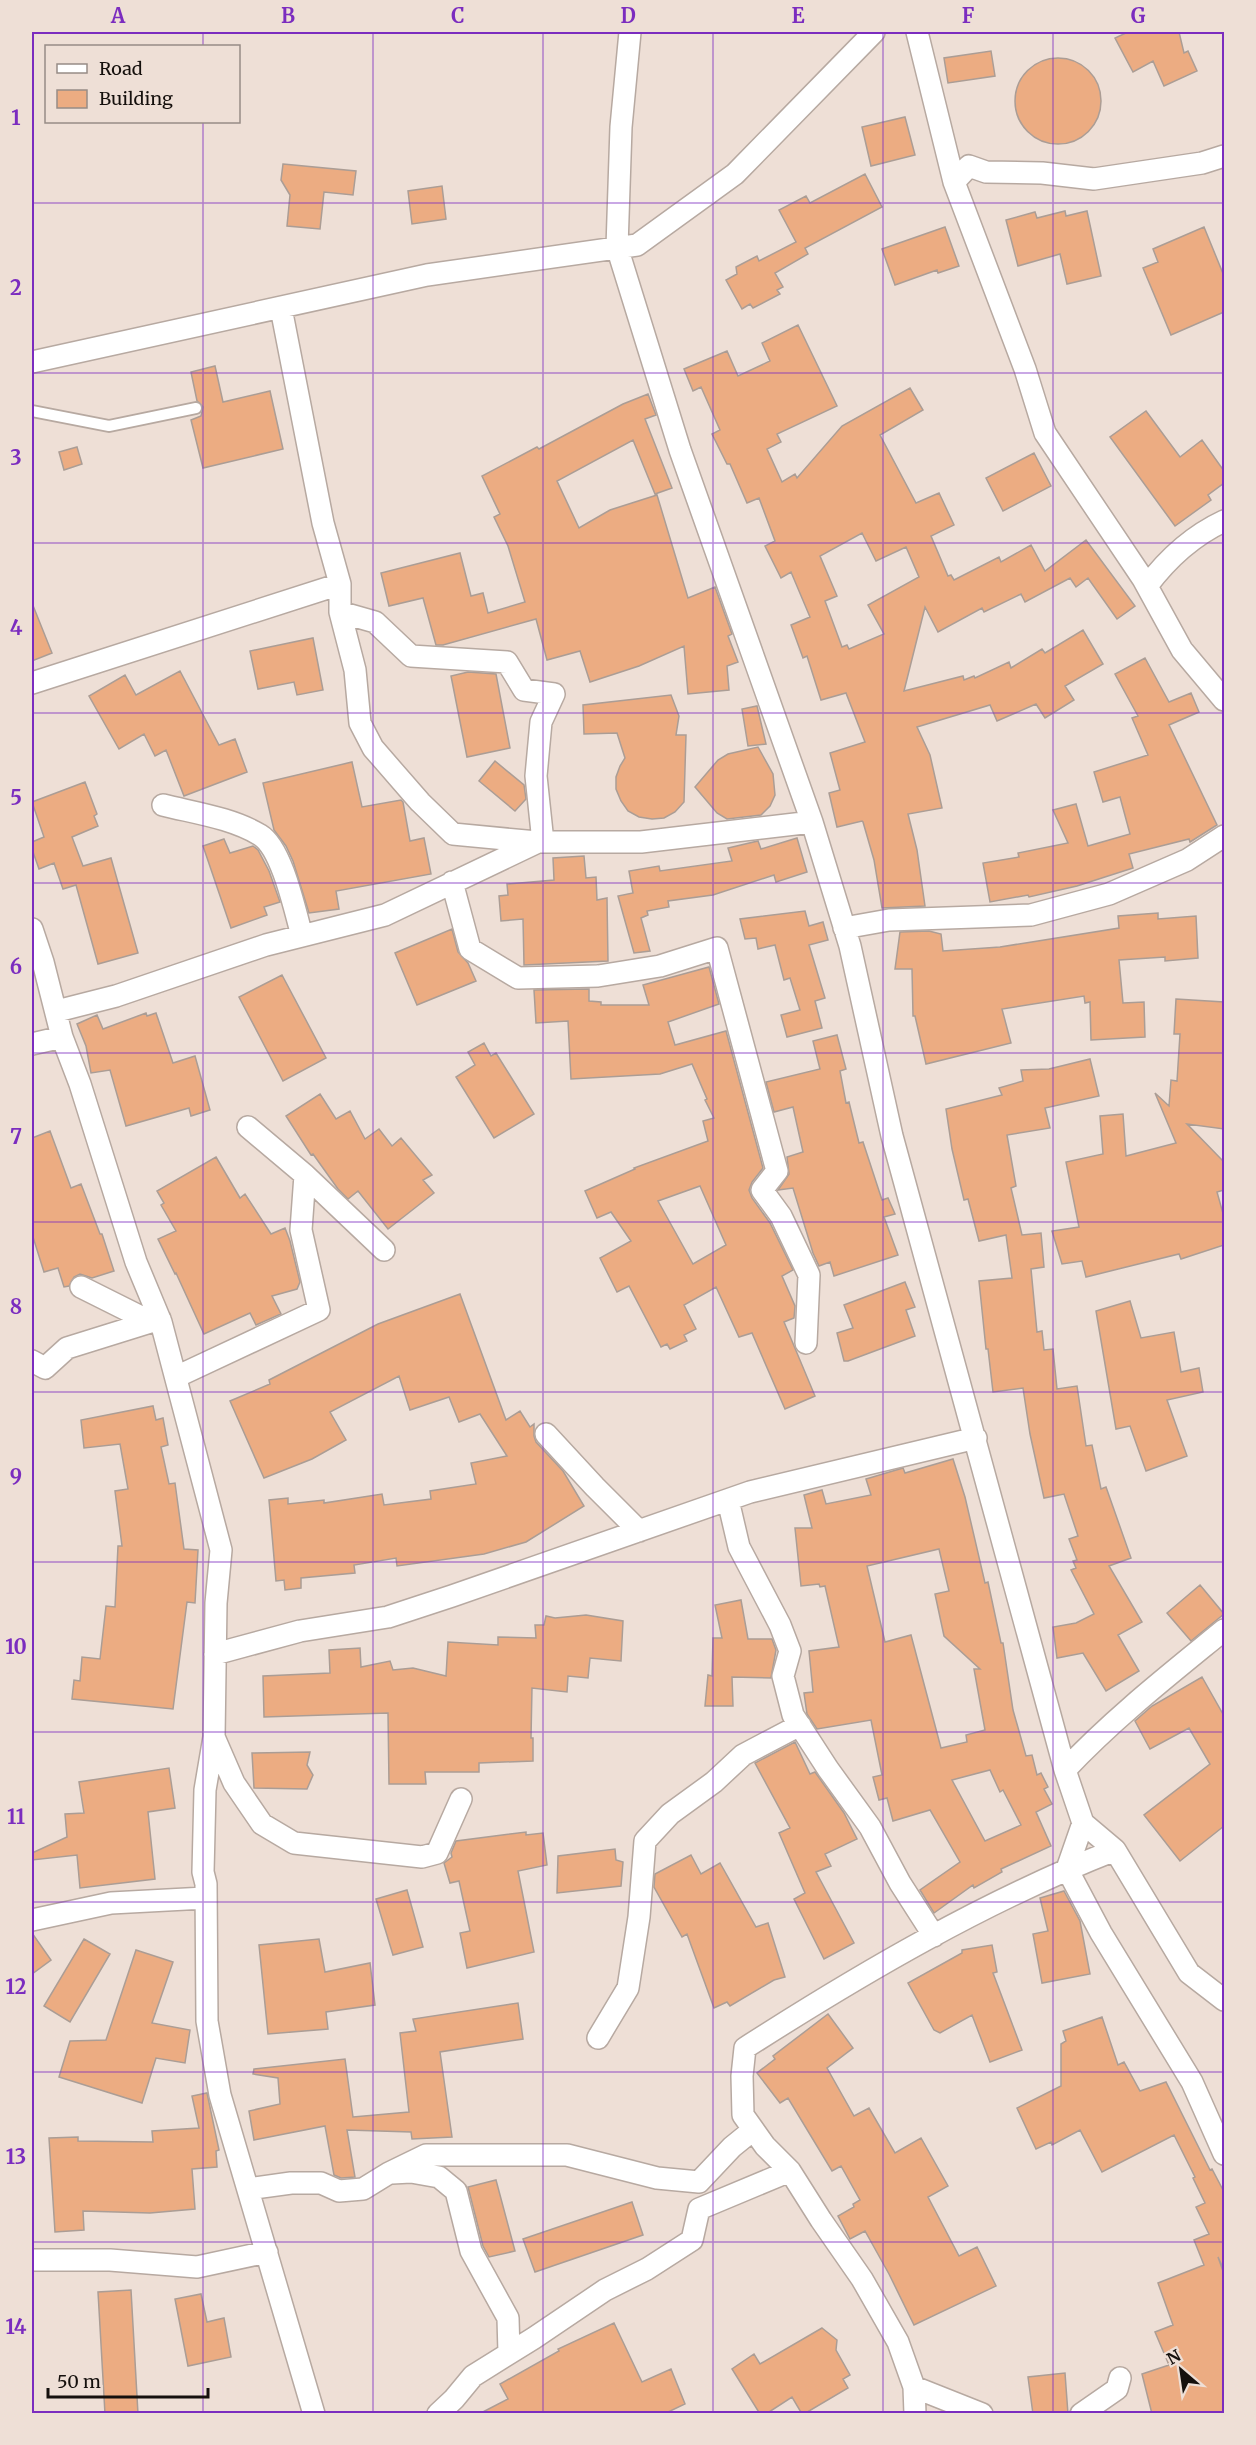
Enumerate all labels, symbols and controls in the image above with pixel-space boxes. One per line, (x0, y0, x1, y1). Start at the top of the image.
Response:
text: A (110, 3, 126, 28)
text: B (281, 3, 295, 28)
text: C (451, 3, 465, 28)
text: D (620, 3, 636, 28)
text: E (791, 3, 805, 28)
text: F (962, 3, 975, 28)
text: G (1131, 3, 1146, 28)
legend (45, 45, 240, 123)
text: Road (99, 57, 143, 80)
text: Building (99, 87, 173, 110)
text: 1 (11, 105, 21, 130)
text: 2 (10, 275, 22, 300)
text: 3 (10, 445, 22, 470)
text: 4 (10, 615, 23, 640)
text: 5 (10, 785, 22, 810)
text: 6 (10, 954, 22, 979)
text: 7 (10, 1124, 22, 1149)
text: 8 (10, 1294, 22, 1319)
text: 9 (10, 1464, 22, 1489)
text: 10 (5, 1634, 27, 1659)
text: 11 (7, 1804, 25, 1829)
text: 12 (6, 1974, 27, 1999)
text: 13 (6, 2144, 26, 2169)
text: 14 (6, 2314, 27, 2339)
north arrow (1151, 2340, 1211, 2400)
text: N (1163, 2345, 1184, 2369)
scale bar (48, 2361, 208, 2399)
text: 50 m (57, 2370, 101, 2393)

